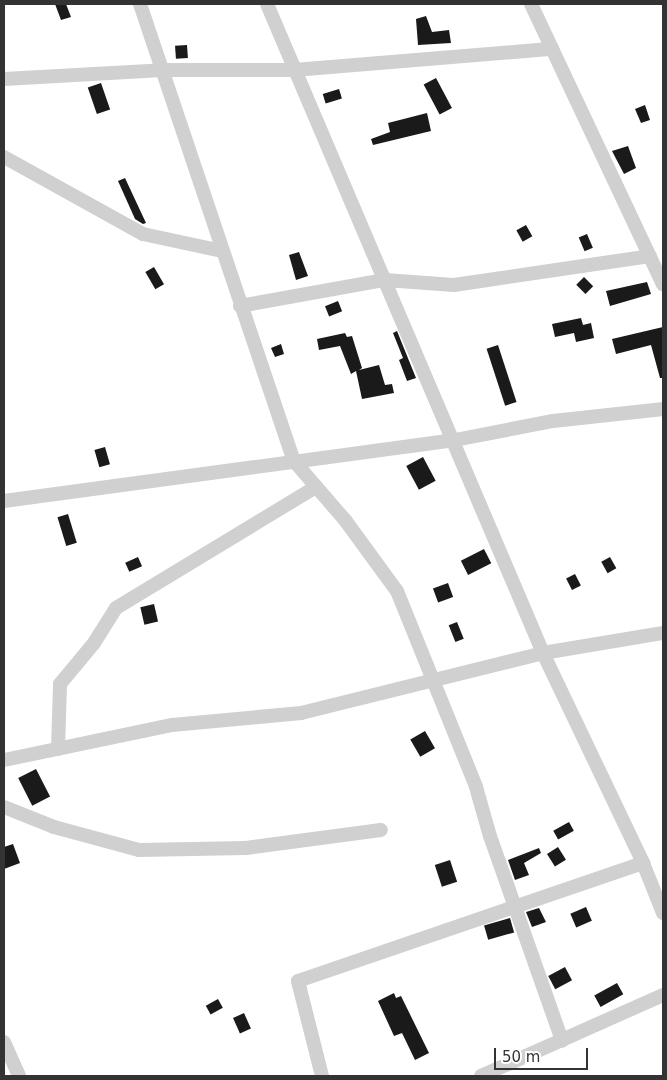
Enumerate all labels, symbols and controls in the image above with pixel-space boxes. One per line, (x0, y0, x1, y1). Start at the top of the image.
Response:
scale bar (497, 1038, 591, 1070)
text: 50 m (502, 1048, 540, 1066)

